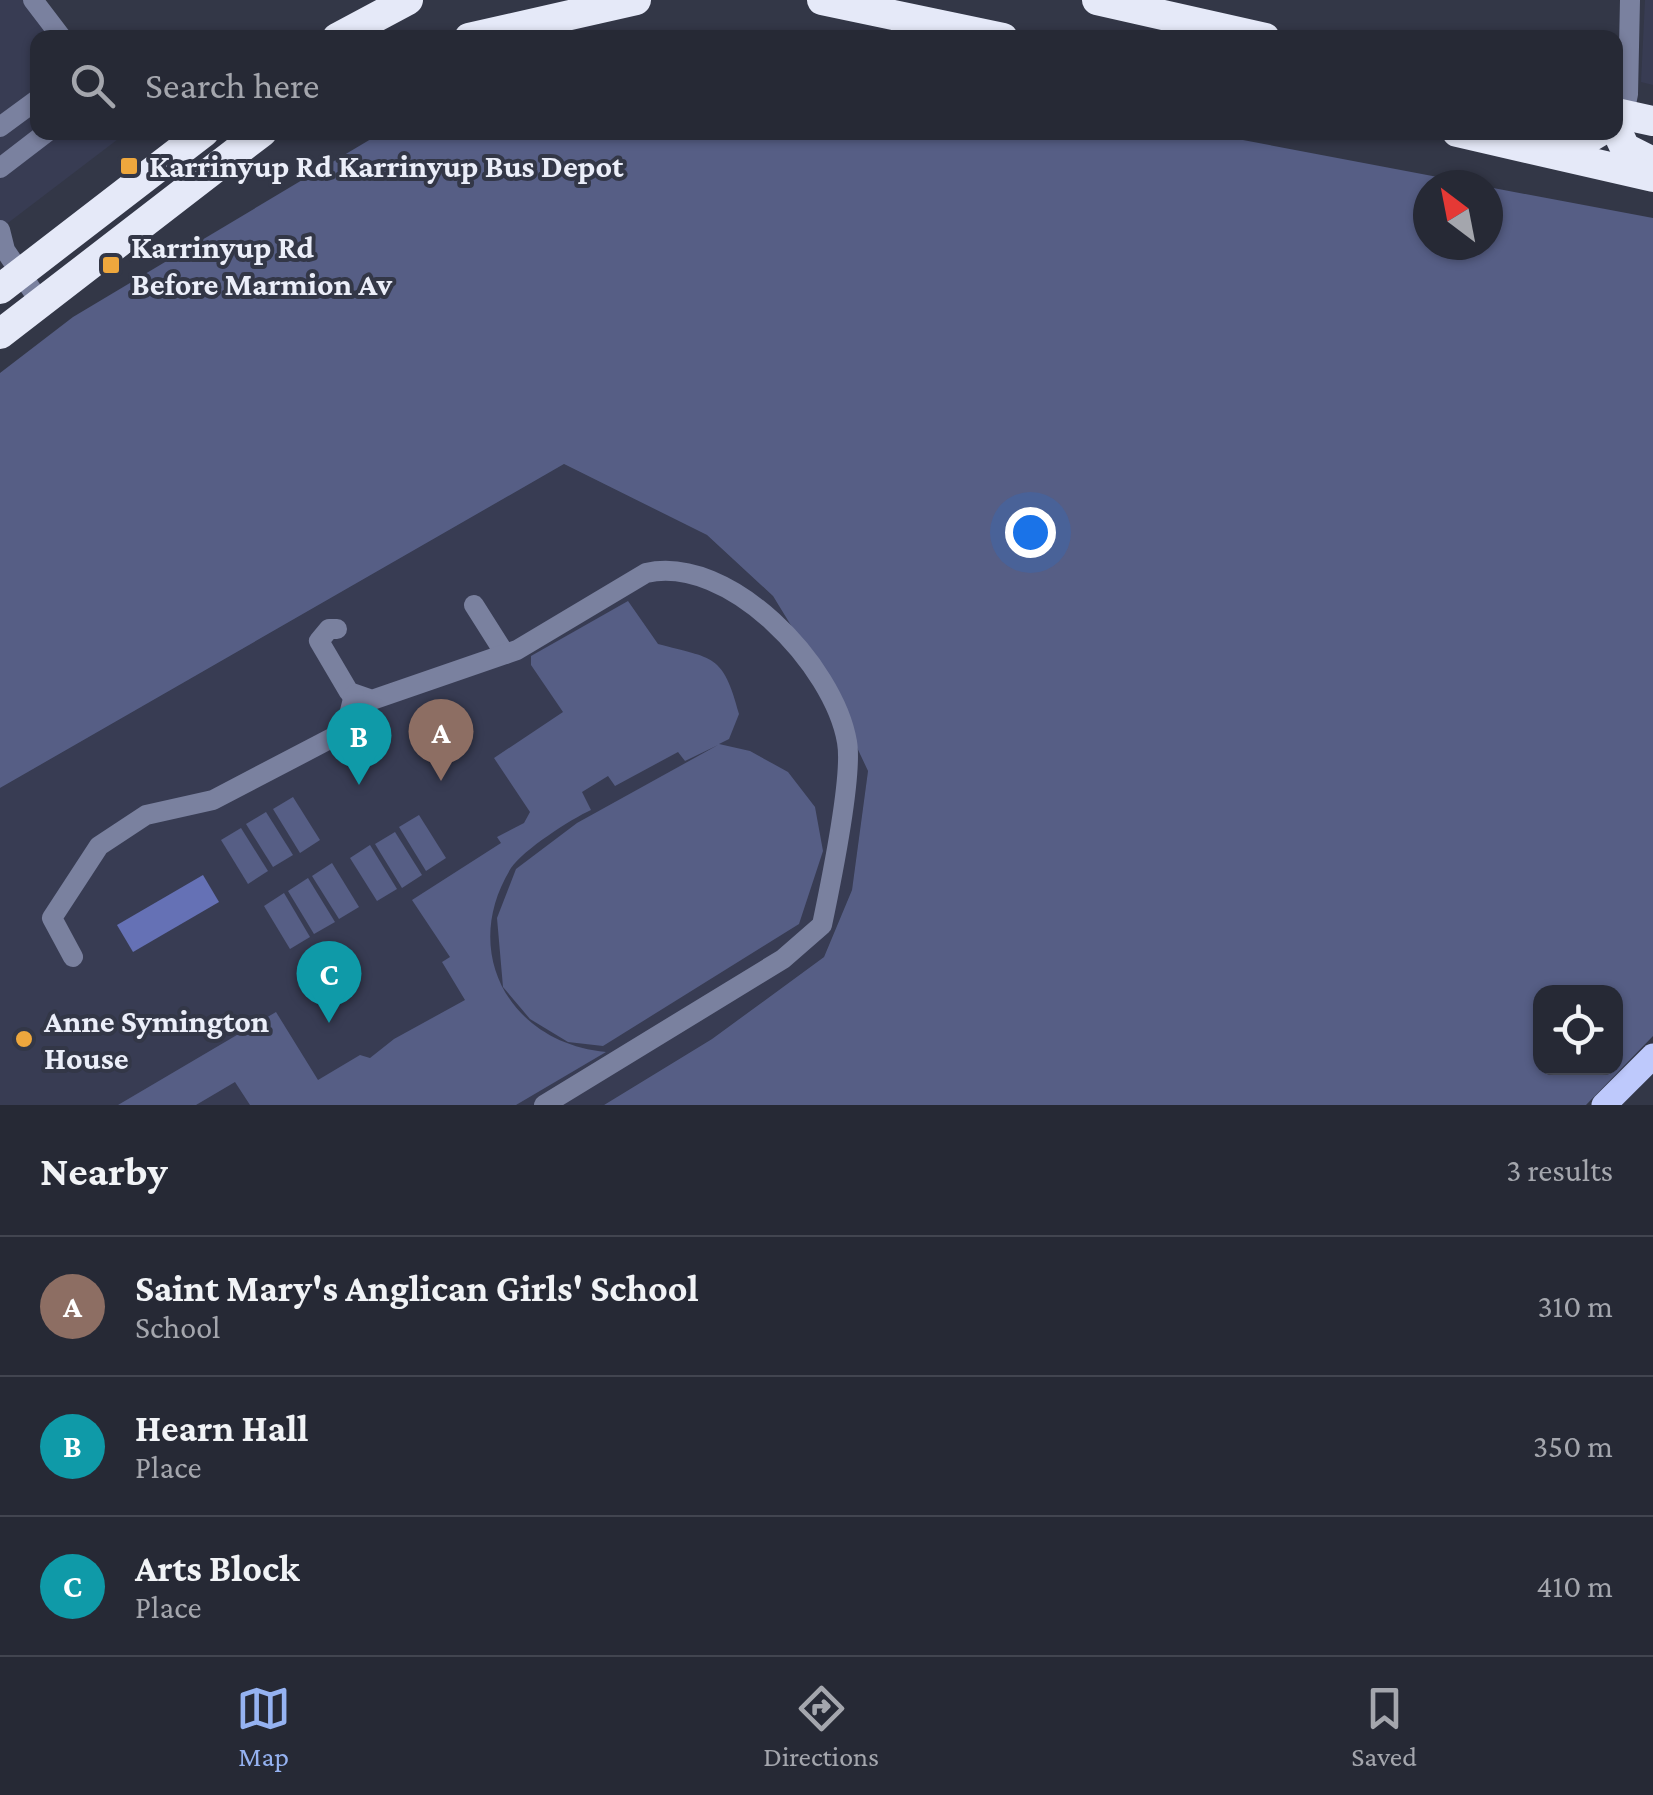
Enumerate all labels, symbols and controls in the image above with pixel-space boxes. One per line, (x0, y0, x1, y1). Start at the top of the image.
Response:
search box (30, 30, 1623, 140)
icon: search (65, 58, 120, 113)
text: Search here (145, 64, 319, 106)
place label: Karrinyup Rd Karrinyup Bus Depot (149, 148, 624, 184)
marker: Karrinyup Rd Karrinyup Bus Depot (118, 155, 140, 177)
north arrow (1413, 170, 1503, 260)
place label: Karrinyup Rd Before Marmion Av (131, 229, 392, 302)
marker: Karrinyup Rd Before Marmion Av (100, 254, 122, 276)
your location (1005, 507, 1056, 558)
pin: A (408, 698, 474, 781)
pin: B (326, 702, 392, 785)
pin: C (296, 940, 362, 1023)
map controls (1533, 985, 1623, 1075)
button: locate (1533, 985, 1623, 1075)
place label: Anne Symington House (43, 1003, 269, 1076)
marker: Anne Symington House (13, 1028, 35, 1050)
text: Nearby (40, 1147, 168, 1194)
text: 3 results (1506, 1152, 1613, 1188)
text: Saint Mary's Anglican Girls' School (135, 1267, 699, 1309)
text: A (63, 1288, 82, 1324)
text: 310 m (1537, 1288, 1613, 1324)
text: School (135, 1309, 220, 1345)
text: Hearn Hall (135, 1407, 308, 1449)
text: B (63, 1428, 82, 1464)
text: 350 m (1533, 1428, 1613, 1464)
text: Place (135, 1449, 201, 1485)
text: Arts Block (135, 1547, 300, 1589)
text: C (63, 1568, 82, 1604)
text: 410 m (1536, 1568, 1613, 1604)
text: Place (135, 1589, 201, 1625)
tab: Map (236, 1681, 291, 1772)
tab: Directions (763, 1681, 879, 1772)
tab: Saved (1351, 1681, 1417, 1772)

